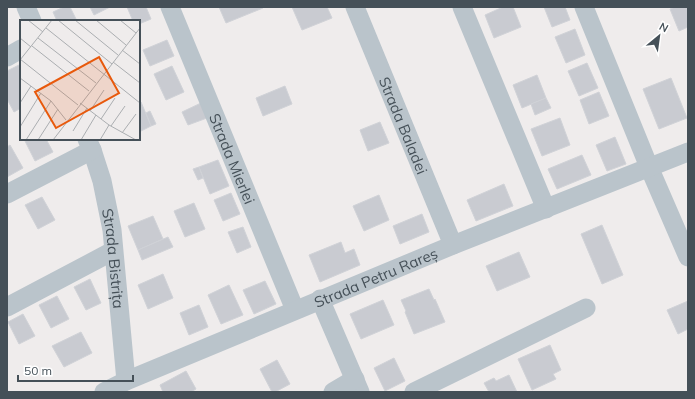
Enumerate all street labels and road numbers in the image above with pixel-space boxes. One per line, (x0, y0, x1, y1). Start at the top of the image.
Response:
street label: Strada Baladei (375, 74, 432, 177)
street label: Strada Mierlei (205, 110, 260, 207)
street label: Strada Bistrița (98, 207, 129, 309)
street label: Strada Petru Rareș (311, 243, 440, 311)

